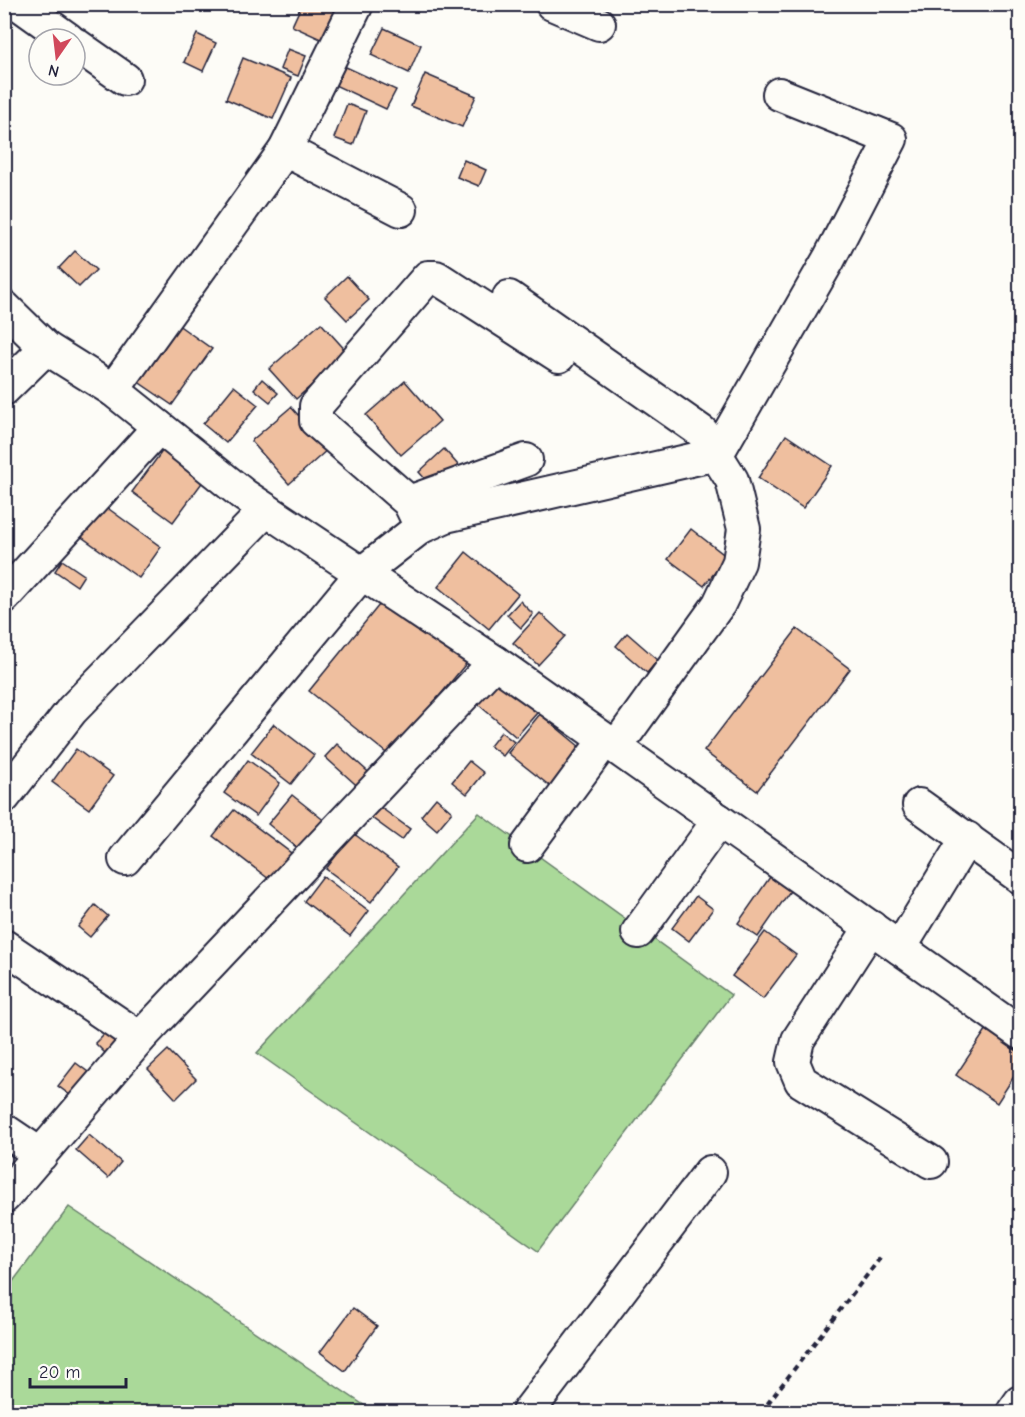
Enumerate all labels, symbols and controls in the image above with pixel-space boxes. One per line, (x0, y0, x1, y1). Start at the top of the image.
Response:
north arrow (27, 27, 87, 87)
text: N (46, 61, 61, 81)
scale bar (30, 1351, 126, 1389)
text: 20 m (39, 1362, 80, 1383)

